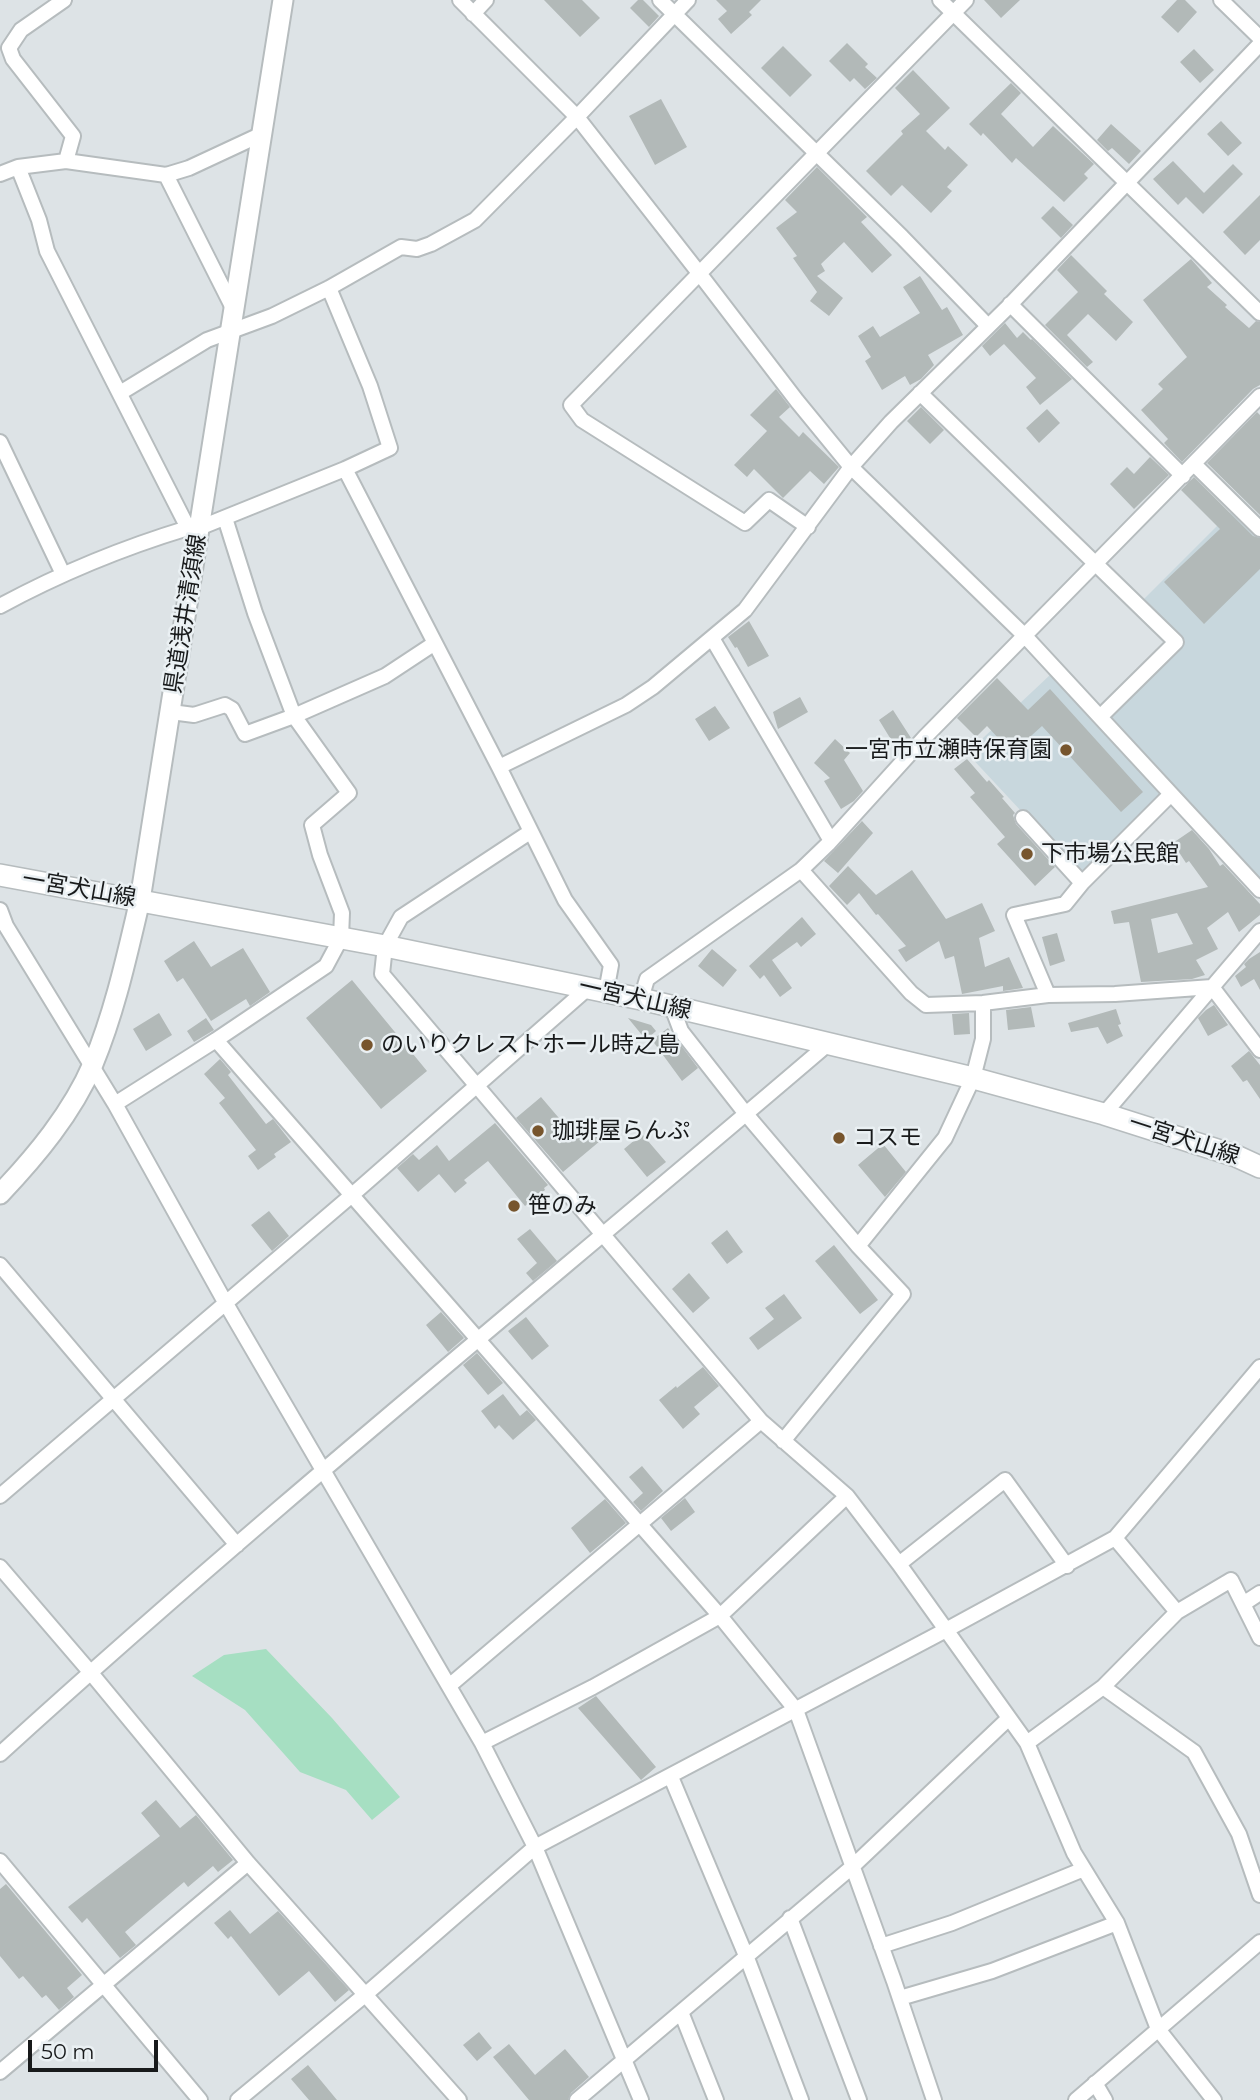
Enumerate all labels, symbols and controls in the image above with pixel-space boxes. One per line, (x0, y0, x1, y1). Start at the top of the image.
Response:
street label: 県道浅井清須線 (160, 532, 212, 696)
place label: 一宮市立瀬時保育園 (845, 736, 1052, 764)
marker: 一宮市立瀬時保育園 (1058, 742, 1074, 758)
place label: 下市場公民館 (1041, 840, 1179, 868)
marker: 下市場公民館 (1019, 846, 1035, 862)
street label: 一宮犬山線 (20, 865, 138, 913)
street label: 一宮犬山線 (576, 973, 694, 1025)
place label: のいりクレストホール時之島 (381, 1031, 680, 1059)
marker: のいりクレストホール時之島 (359, 1037, 375, 1053)
street label: 一宮犬山線 (1125, 1109, 1243, 1171)
place label: 珈琲屋らんぷ (552, 1117, 690, 1145)
marker: 珈琲屋らんぷ (530, 1123, 546, 1139)
place label: コスモ (853, 1124, 922, 1152)
marker: コスモ (831, 1130, 847, 1146)
place label: 笹のみ (528, 1192, 597, 1220)
marker: 笹のみ (506, 1198, 522, 1214)
scale bar (32, 2026, 161, 2070)
text: 50 m (41, 2039, 95, 2064)

